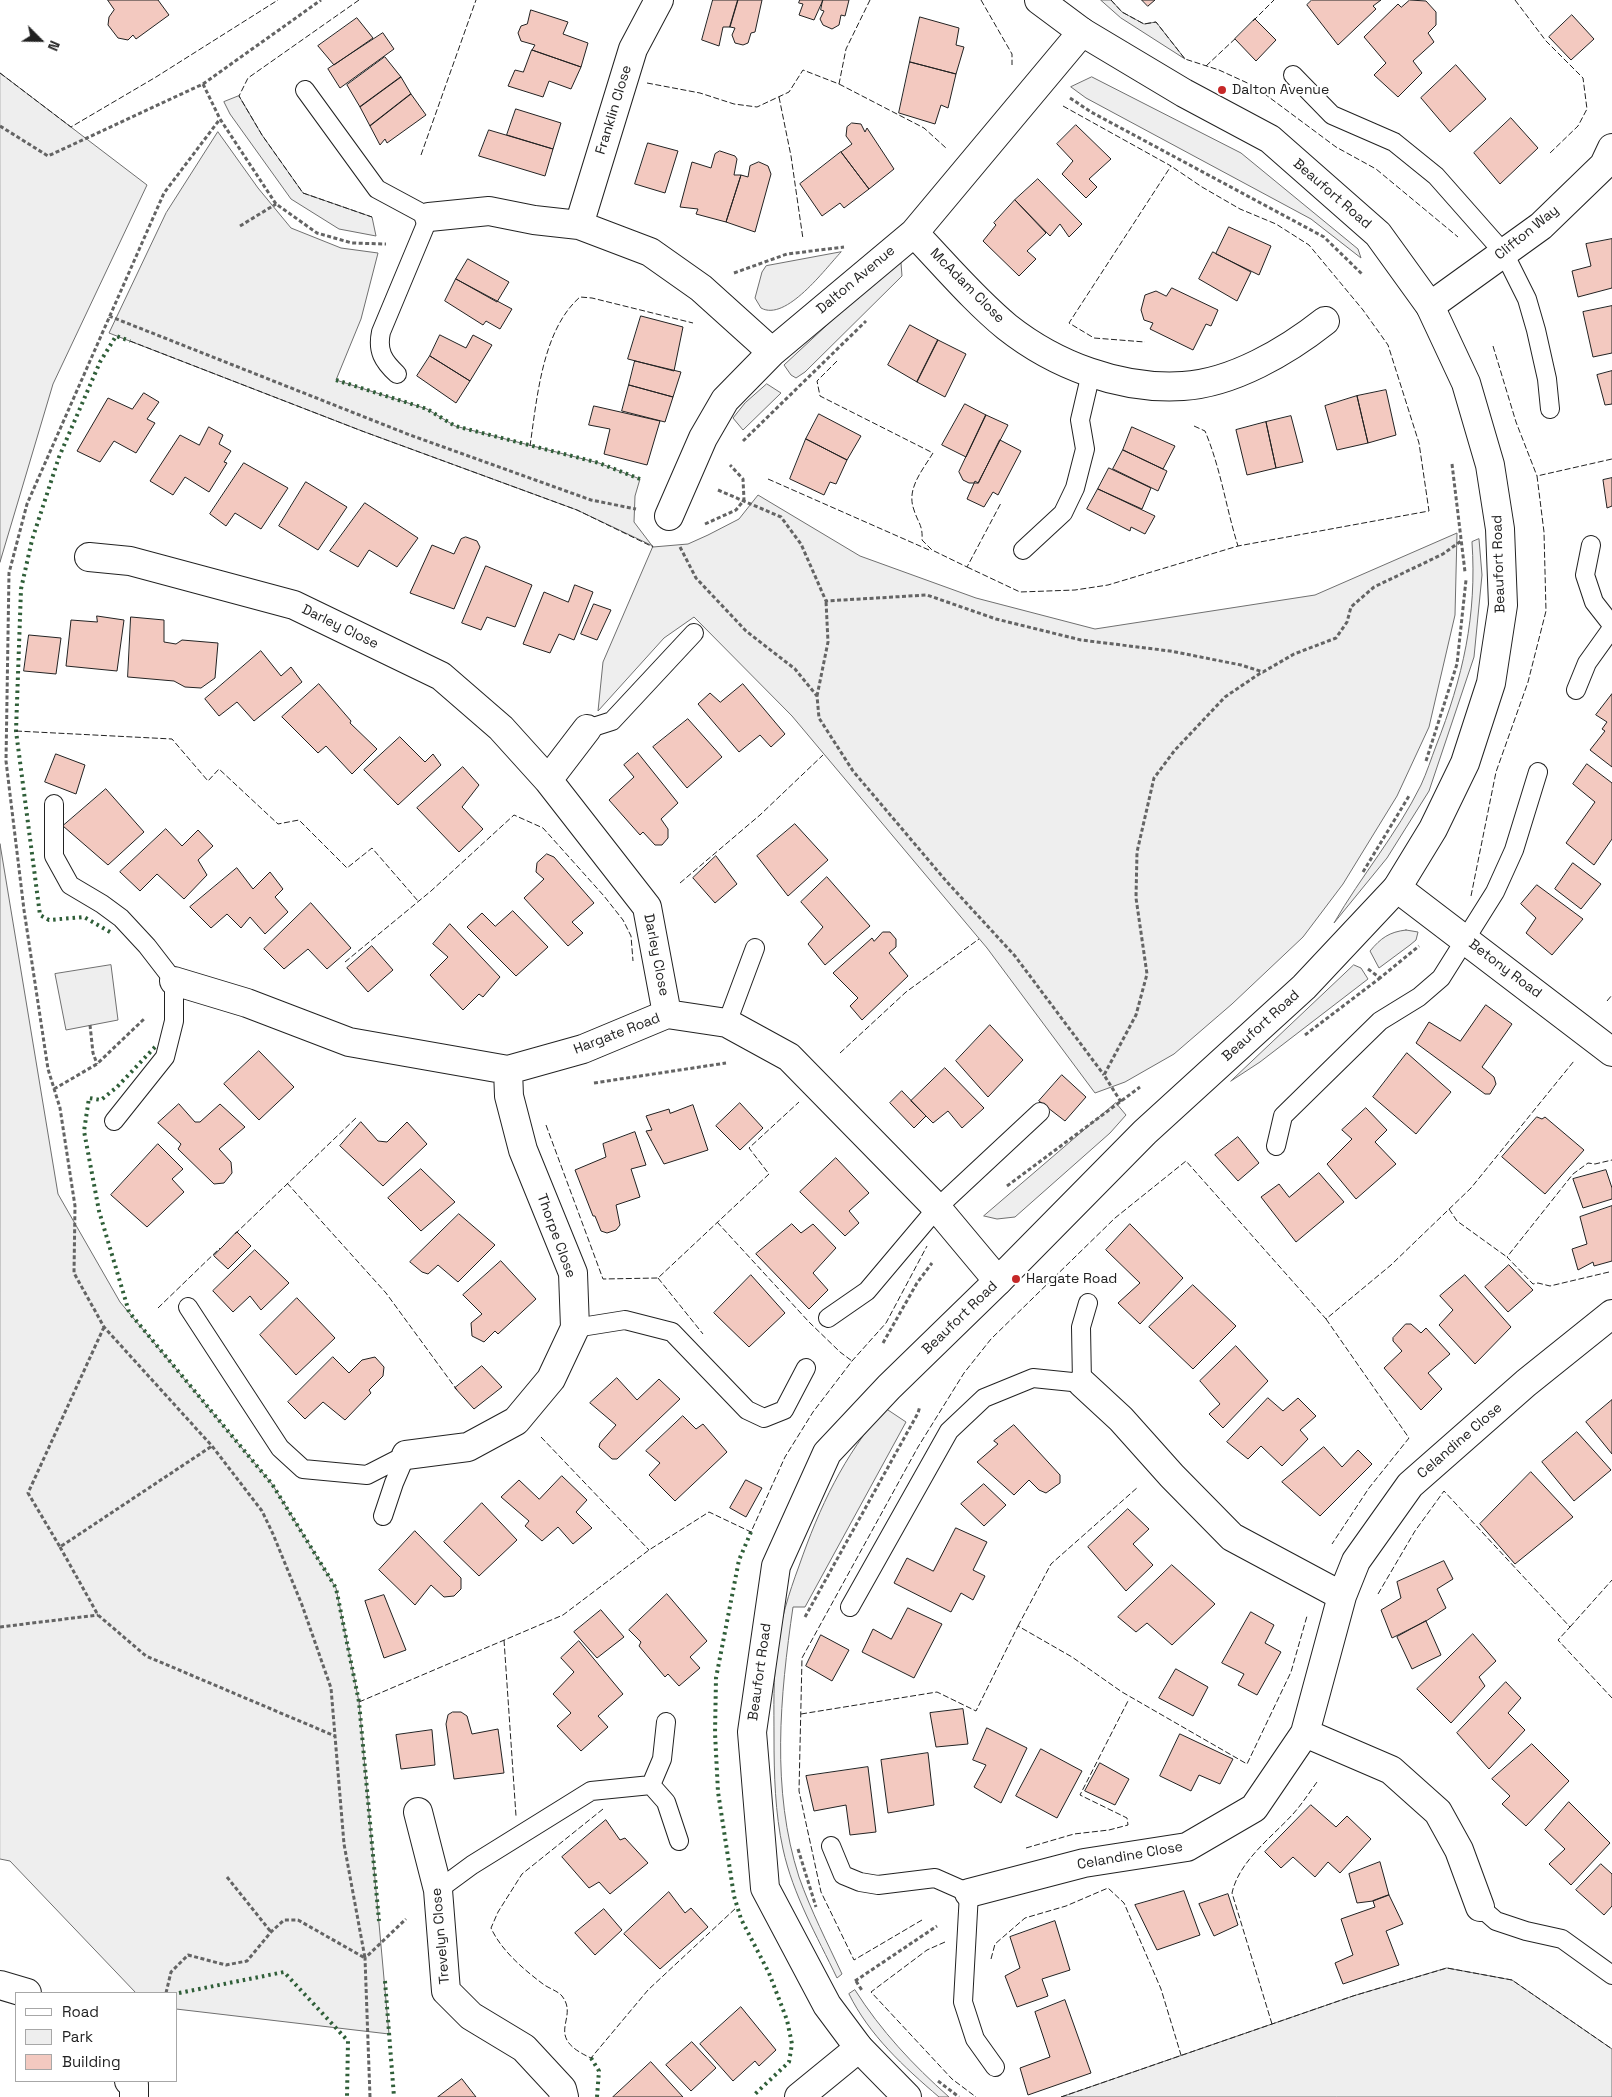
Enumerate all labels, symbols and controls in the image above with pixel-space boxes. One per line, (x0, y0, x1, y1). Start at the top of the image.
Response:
north arrow (15, 15, 65, 65)
text: N (44, 38, 64, 54)
street label: Franklin Close (592, 63, 636, 157)
place label: Dalton Avenue (1232, 82, 1329, 98)
marker: Dalton Avenue (1216, 84, 1228, 96)
street label: Beaufort Road (1289, 155, 1375, 233)
street label: Clifton Way (1492, 202, 1562, 264)
street label: Dalton Avenue (813, 242, 899, 318)
street label: McAdam Close (926, 245, 1008, 327)
street label: Beaufort Road (1489, 515, 1509, 613)
street label: Darley Close (299, 601, 381, 653)
street label: Darley Close (640, 913, 672, 997)
street label: Betony Road (1465, 936, 1545, 1002)
street label: Beaufort Road (1219, 987, 1303, 1065)
street label: Hargate Road (571, 1010, 663, 1058)
street label: Thorpe Close (533, 1192, 579, 1280)
place label: Hargate Road (1026, 1271, 1117, 1287)
marker: Hargate Road (1010, 1273, 1022, 1285)
street label: Beaufort Road (919, 1278, 1001, 1358)
street label: Celandine Close (1414, 1400, 1506, 1482)
street label: Beaufort Road (745, 1622, 775, 1722)
street label: Celandine Close (1076, 1838, 1184, 1874)
street label: Trevelyn Close (428, 1887, 454, 1985)
legend (15, 1992, 178, 2082)
text: Road (62, 2002, 99, 2021)
text: Park (62, 2027, 93, 2046)
text: Building (62, 2052, 121, 2071)

